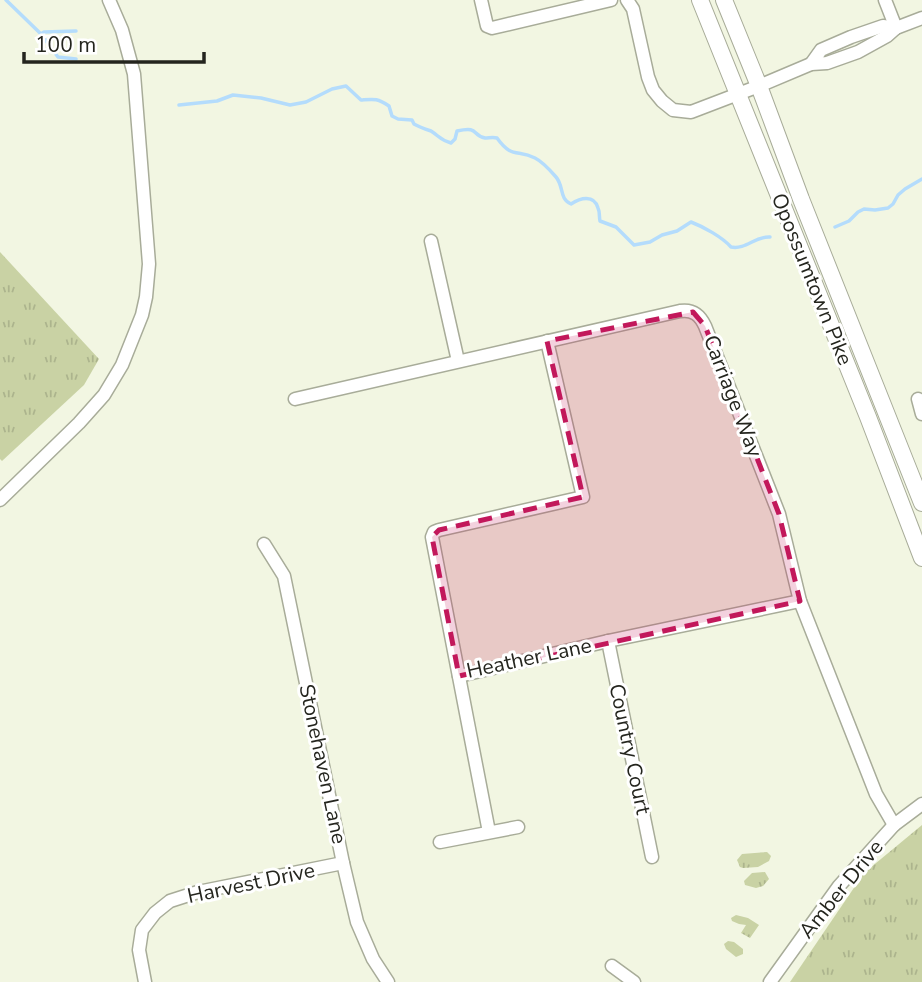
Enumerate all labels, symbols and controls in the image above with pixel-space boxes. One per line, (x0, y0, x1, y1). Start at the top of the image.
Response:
scale bar (24, 21, 205, 65)
text: 100 m (35, 31, 96, 59)
street label: Opossumtown Pike (765, 189, 859, 369)
street label: Carriage Way (697, 331, 769, 461)
street label: Heather Lane (464, 631, 594, 685)
street label: Country Court (603, 681, 658, 817)
street label: Stonehaven Lane (292, 682, 354, 846)
street label: Amber Drive (793, 834, 889, 944)
street label: Harvest Drive (185, 856, 317, 910)

